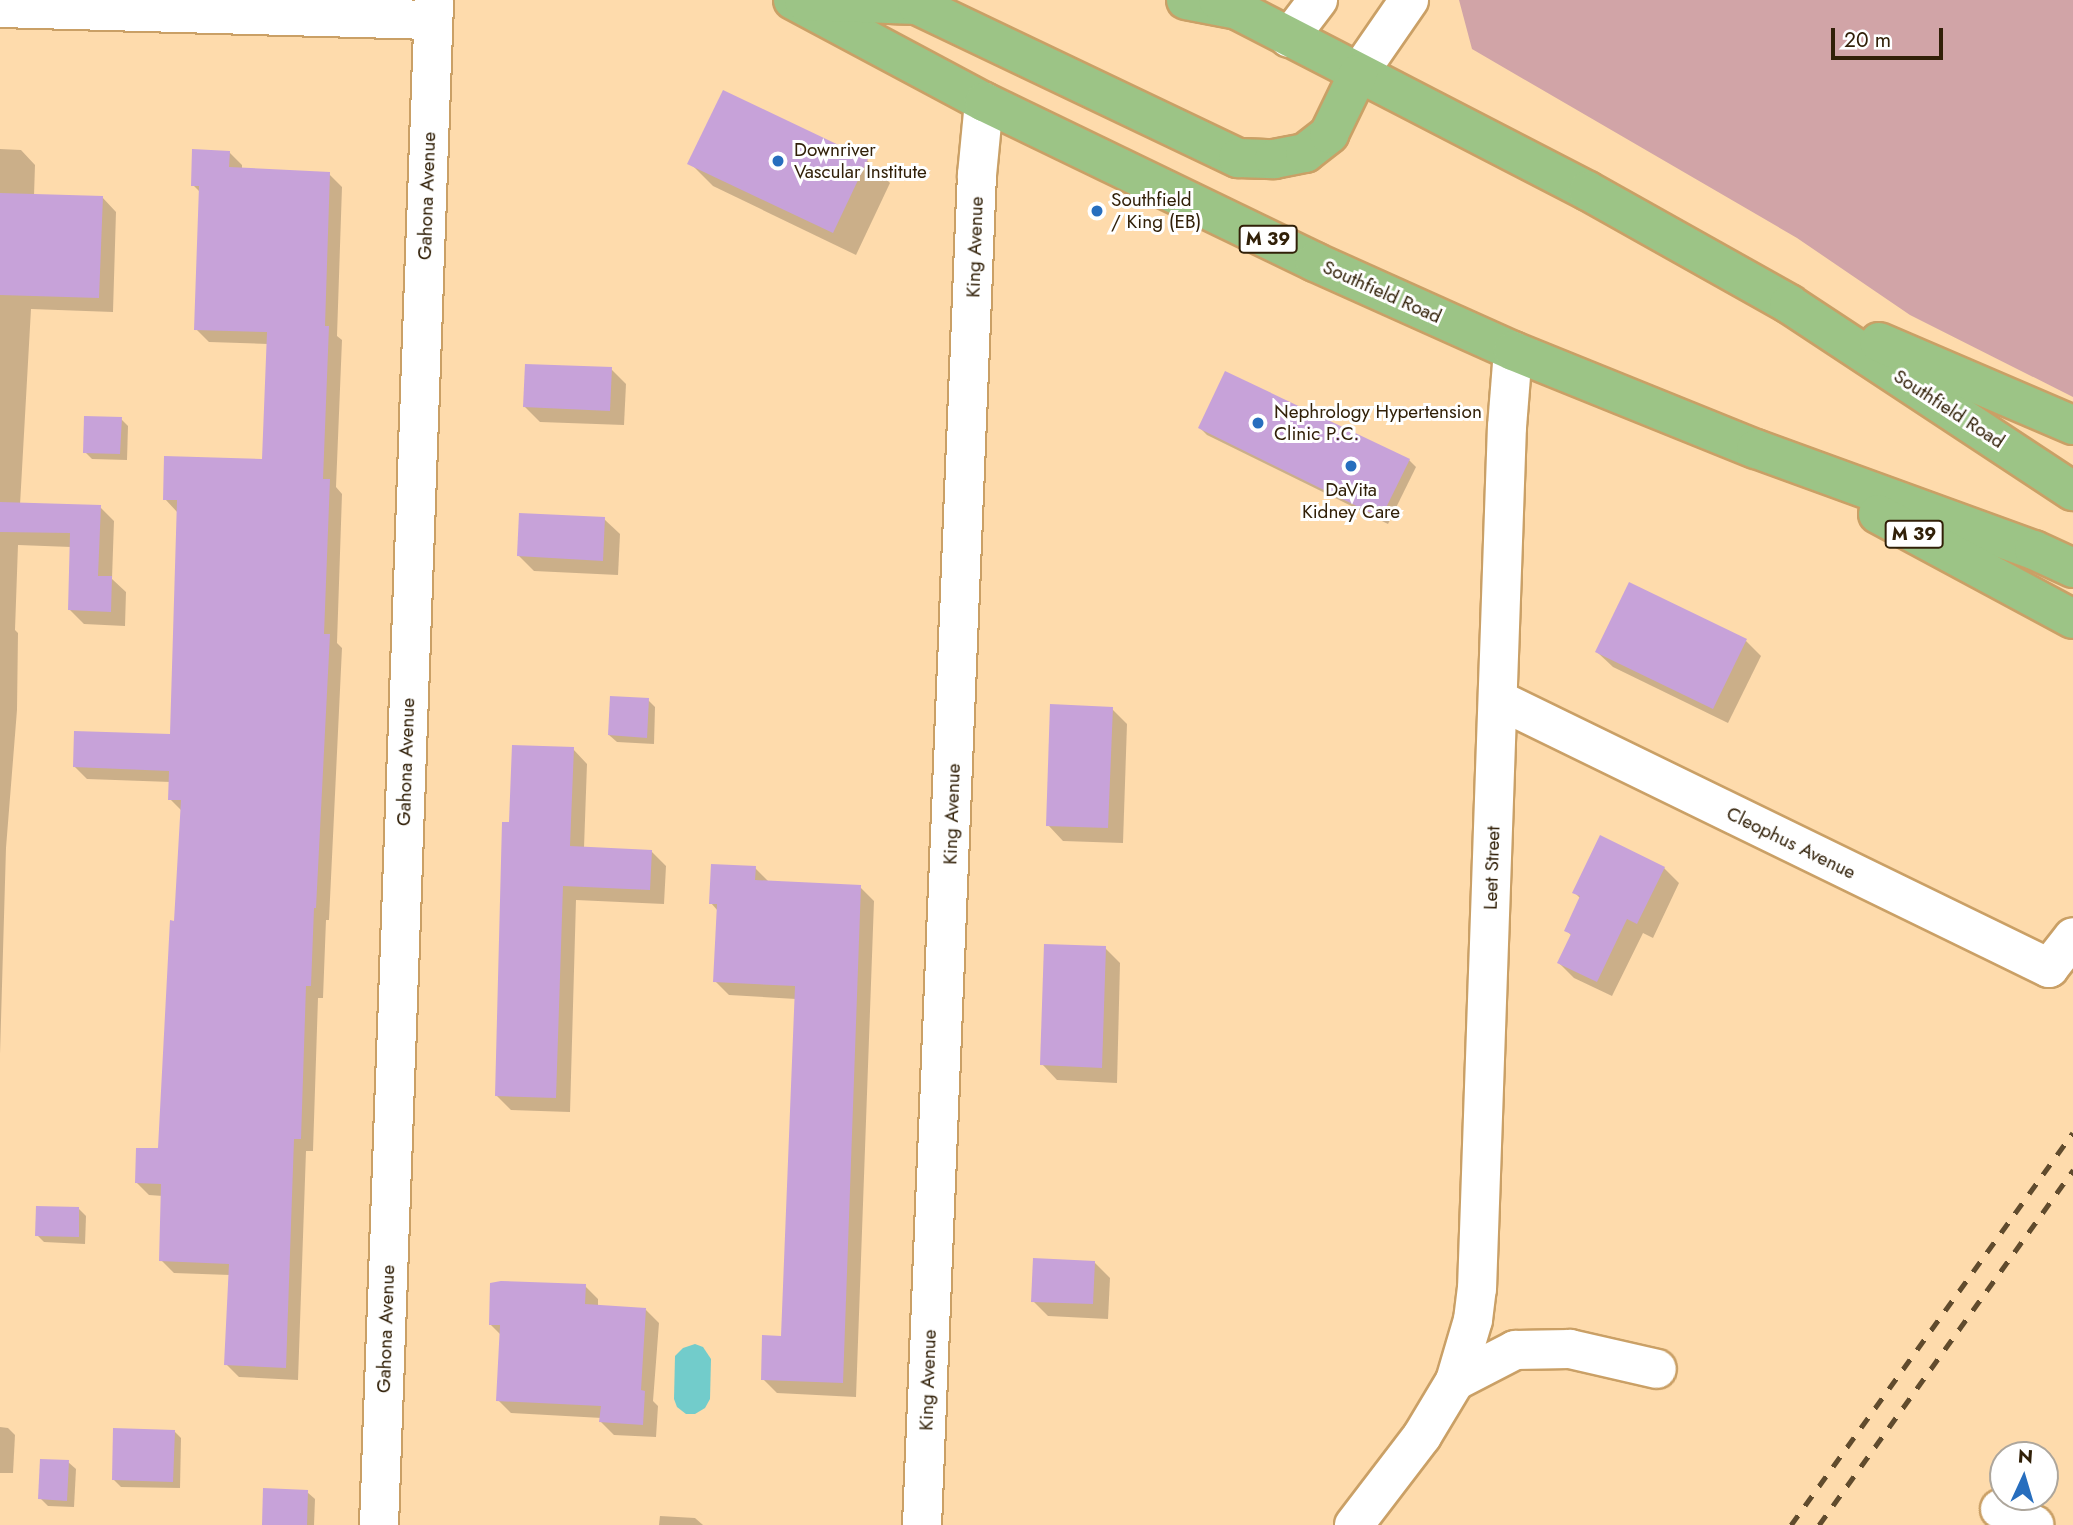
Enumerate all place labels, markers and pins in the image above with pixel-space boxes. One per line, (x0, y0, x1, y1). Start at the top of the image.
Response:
place label: Downriver Vascular Institute (794, 139, 927, 183)
marker: Downriver Vascular Institute (768, 151, 788, 171)
place label: Southfield / King (EB) (1111, 189, 1201, 233)
marker: Southfield / King (EB) (1089, 203, 1105, 219)
place label: Nephrology Hypertension Clinic P.C. (1274, 401, 1482, 445)
marker: Nephrology Hypertension Clinic P.C. (1248, 413, 1268, 433)
marker: DaVita Kidney Care (1341, 456, 1361, 476)
place label: DaVita Kidney Care (1302, 479, 1400, 523)

